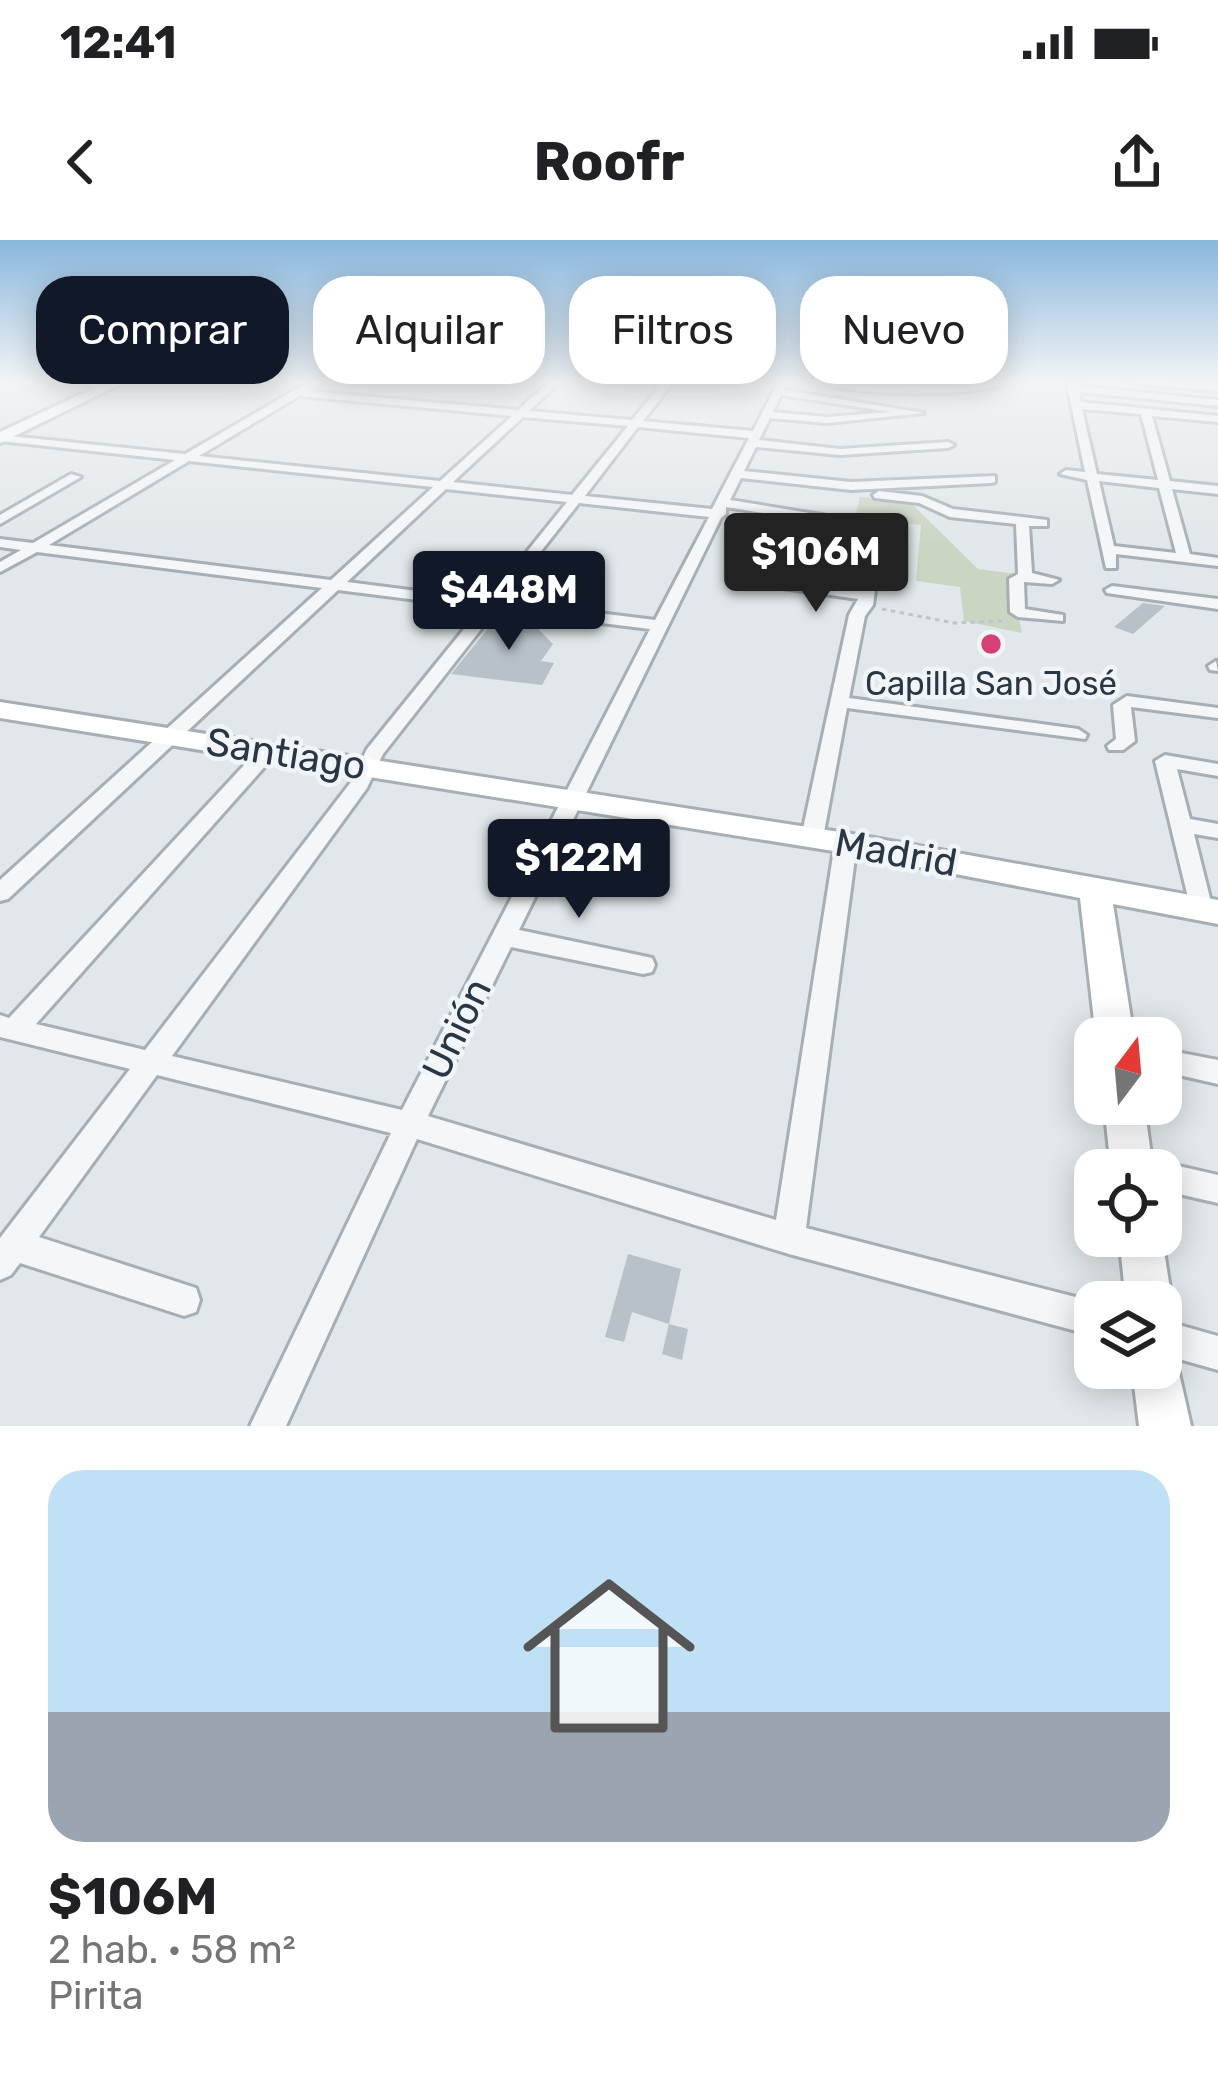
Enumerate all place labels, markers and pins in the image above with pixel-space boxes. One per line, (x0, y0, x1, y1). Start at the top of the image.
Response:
pin: $106M (732, 513, 900, 615)
pin: $448M (425, 551, 593, 653)
marker: Capilla San José (978, 631, 1004, 657)
place label: Capilla San José (865, 664, 1117, 703)
pin: $122M (495, 819, 663, 921)

